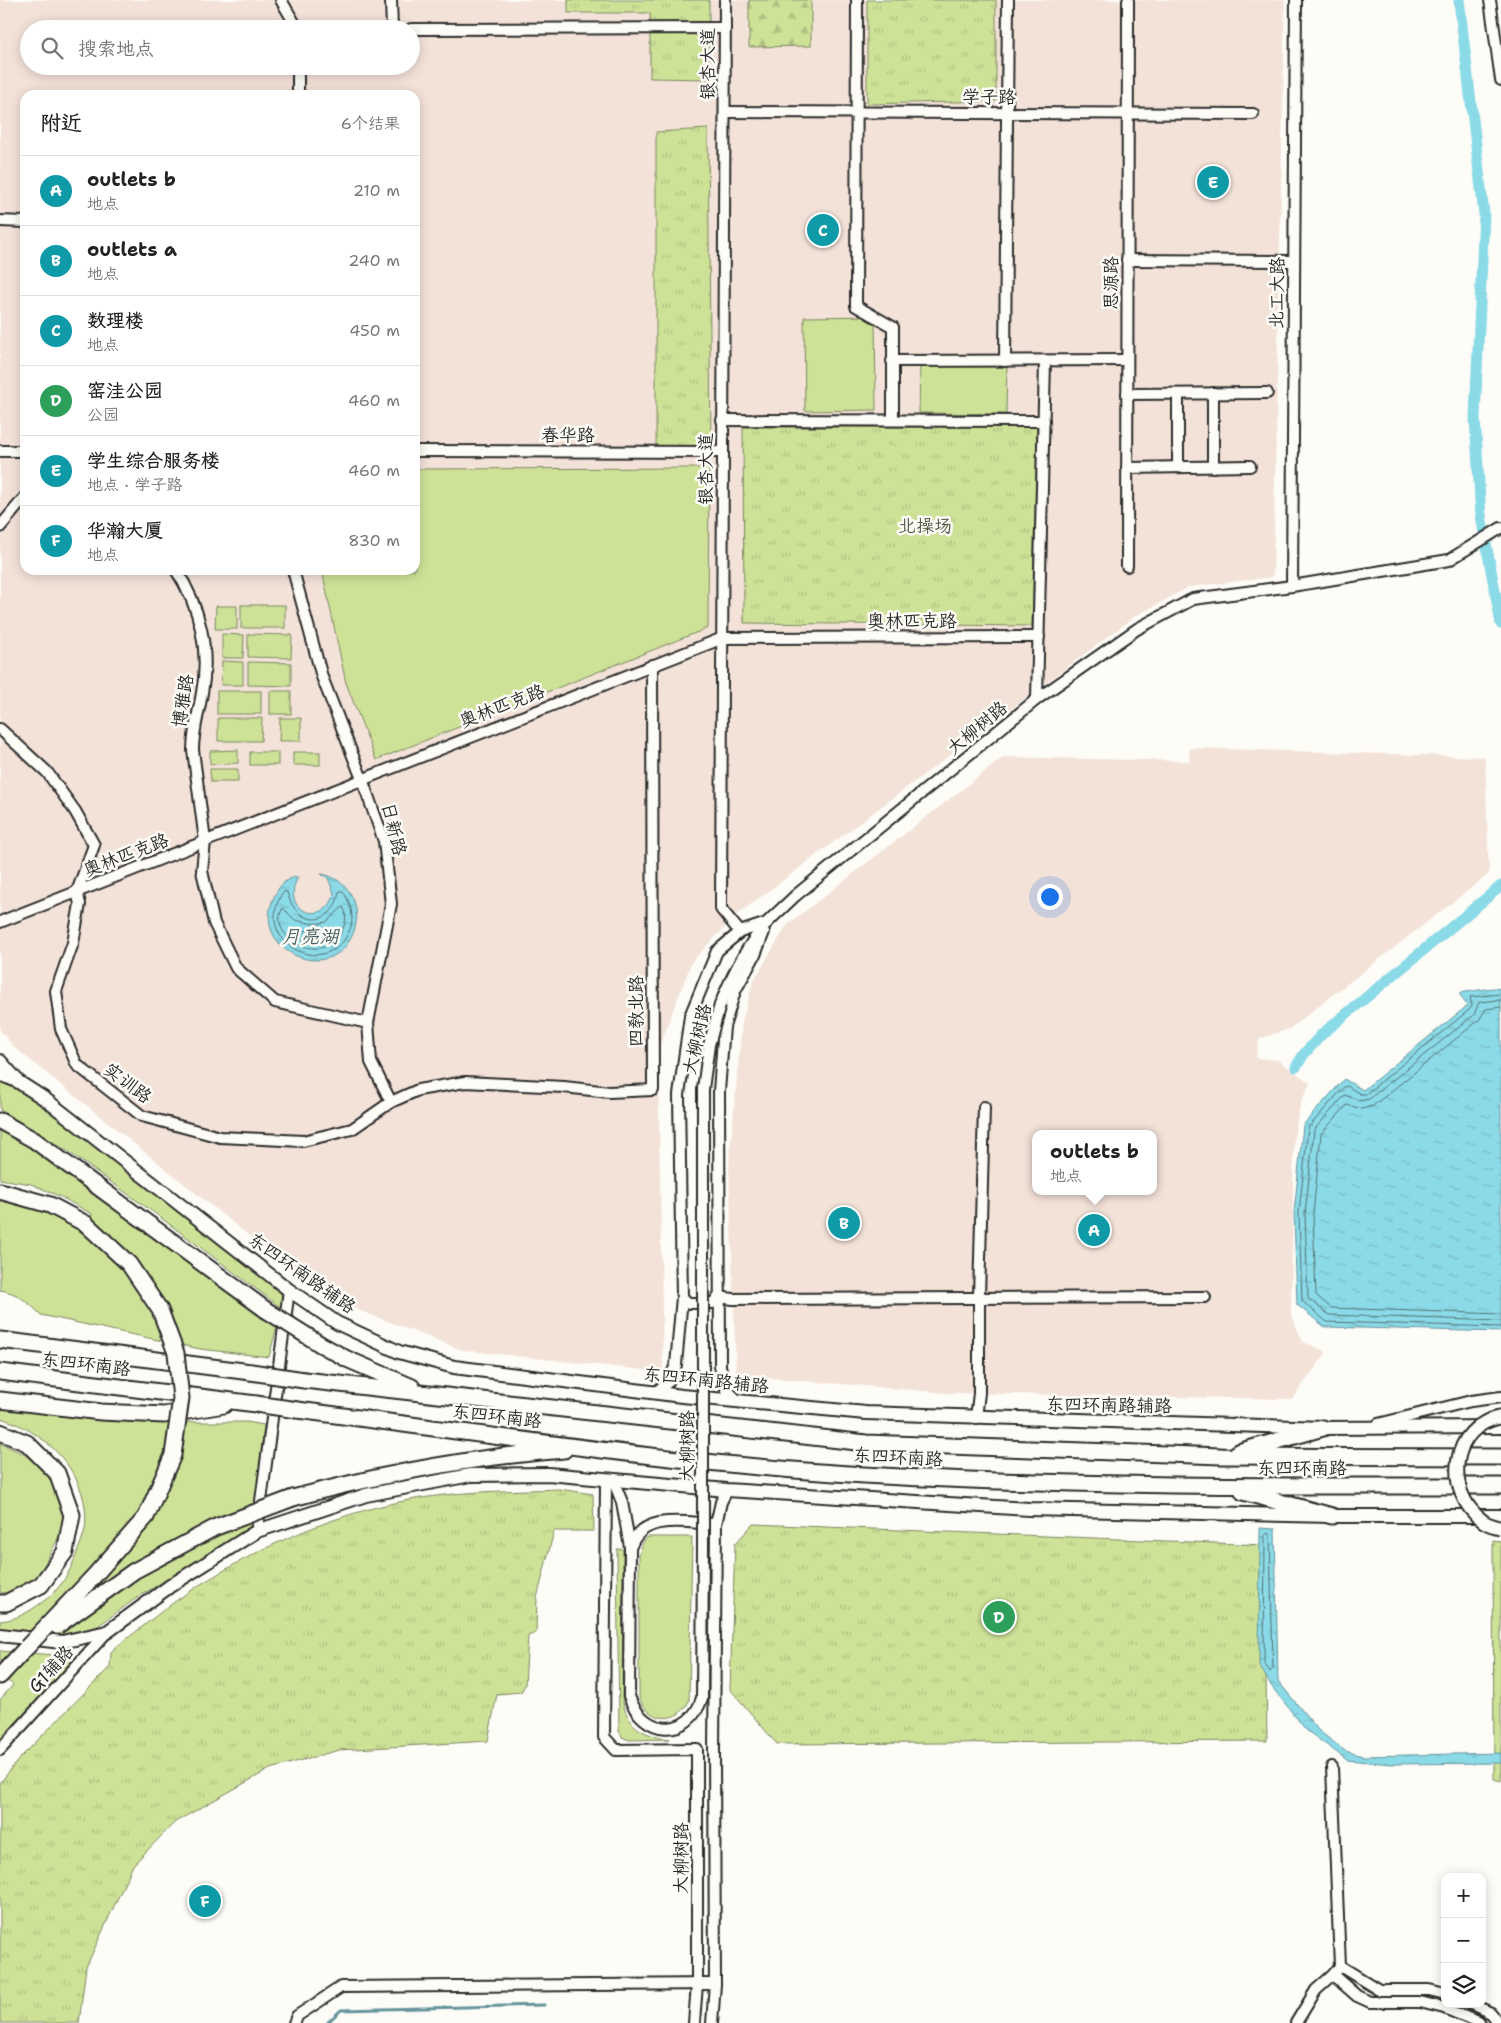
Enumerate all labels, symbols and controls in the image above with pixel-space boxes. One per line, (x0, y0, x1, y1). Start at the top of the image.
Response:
search box (20, 20, 420, 75)
street label: 银杏大道 (696, 28, 720, 100)
icon: search (38, 34, 66, 62)
text: 搜索地点 (78, 36, 154, 61)
street label: 学子路 (962, 85, 1016, 109)
text: 附近 (40, 109, 82, 137)
text: 6个结果 (341, 113, 400, 134)
pin: E (1197, 163, 1229, 201)
text: outlets b (87, 167, 176, 192)
text: A (50, 180, 62, 201)
text: 210 m (353, 180, 400, 201)
text: 地点 (87, 193, 119, 214)
pin: C (807, 211, 839, 249)
text: outlets a (87, 237, 177, 262)
text: B (51, 250, 61, 271)
text: 240 m (348, 250, 400, 271)
street label: 思源路 (1099, 256, 1123, 310)
street label: 北工大路 (1264, 257, 1290, 329)
text: 地点 (87, 263, 119, 284)
text: 数理楼 (87, 308, 144, 333)
text: C (51, 320, 61, 341)
text: 450 m (349, 320, 400, 341)
text: 地点 (87, 334, 119, 355)
text: 窑洼公园 (87, 378, 163, 403)
text: D (50, 390, 62, 411)
text: 460 m (348, 390, 400, 411)
text: 公园 (87, 404, 119, 425)
street label: 春华路 (541, 423, 595, 447)
street label: 银杏大道 (694, 433, 718, 505)
text: 学生综合服务楼 (87, 448, 220, 473)
text: E (51, 460, 61, 481)
text: 460 m (348, 460, 400, 481)
text: 地点 · 学子路 (87, 474, 182, 495)
park label: 北操场 (898, 514, 952, 538)
text: 华瀚大厦 (87, 518, 163, 543)
text: F (51, 530, 61, 551)
text: 830 m (348, 530, 400, 551)
text: 地点 (87, 544, 119, 565)
street label: 奥林匹克路 (867, 609, 957, 633)
street label: 博雅路 (167, 672, 199, 730)
street label: 奥林匹克路 (456, 679, 548, 733)
street label: 大柳树路 (942, 696, 1012, 760)
street label: 日新路 (376, 800, 412, 858)
street label: 奥林匹克路 (80, 828, 172, 882)
your location (1037, 884, 1063, 910)
water label: 月亮湖 (281, 924, 340, 949)
street label: 四教北路 (624, 975, 648, 1047)
street label: 大柳树路 (677, 1001, 717, 1077)
street label: 实训路 (99, 1057, 157, 1109)
popup (1032, 1130, 1157, 1195)
text: outlets b (1050, 1139, 1139, 1164)
text: 地点 (1050, 1165, 1082, 1186)
pin: B (828, 1204, 860, 1242)
pin: A (1078, 1211, 1110, 1249)
street label: 东四环南路辅路 (244, 1227, 360, 1319)
street label: 东四环南路 (40, 1347, 132, 1381)
street label: 东四环南路辅路 (642, 1361, 770, 1399)
street label: 东四环南路辅路 (1046, 1392, 1172, 1418)
street label: 东四环南路 (451, 1399, 543, 1433)
street label: 大柳树路 (675, 1410, 699, 1482)
street label: 东四环南路 (852, 1443, 944, 1471)
street label: 东四环南路 (1257, 1456, 1347, 1480)
pin: D (983, 1598, 1015, 1636)
street label: G1辅路 (23, 1640, 79, 1698)
street label: 大柳树路 (669, 1822, 693, 1894)
map controls (1441, 1873, 1486, 2008)
button: + (1441, 1873, 1486, 1918)
pin: F (189, 1882, 221, 1920)
button: − (1441, 1918, 1486, 1963)
button: layers (1441, 1963, 1486, 2008)

